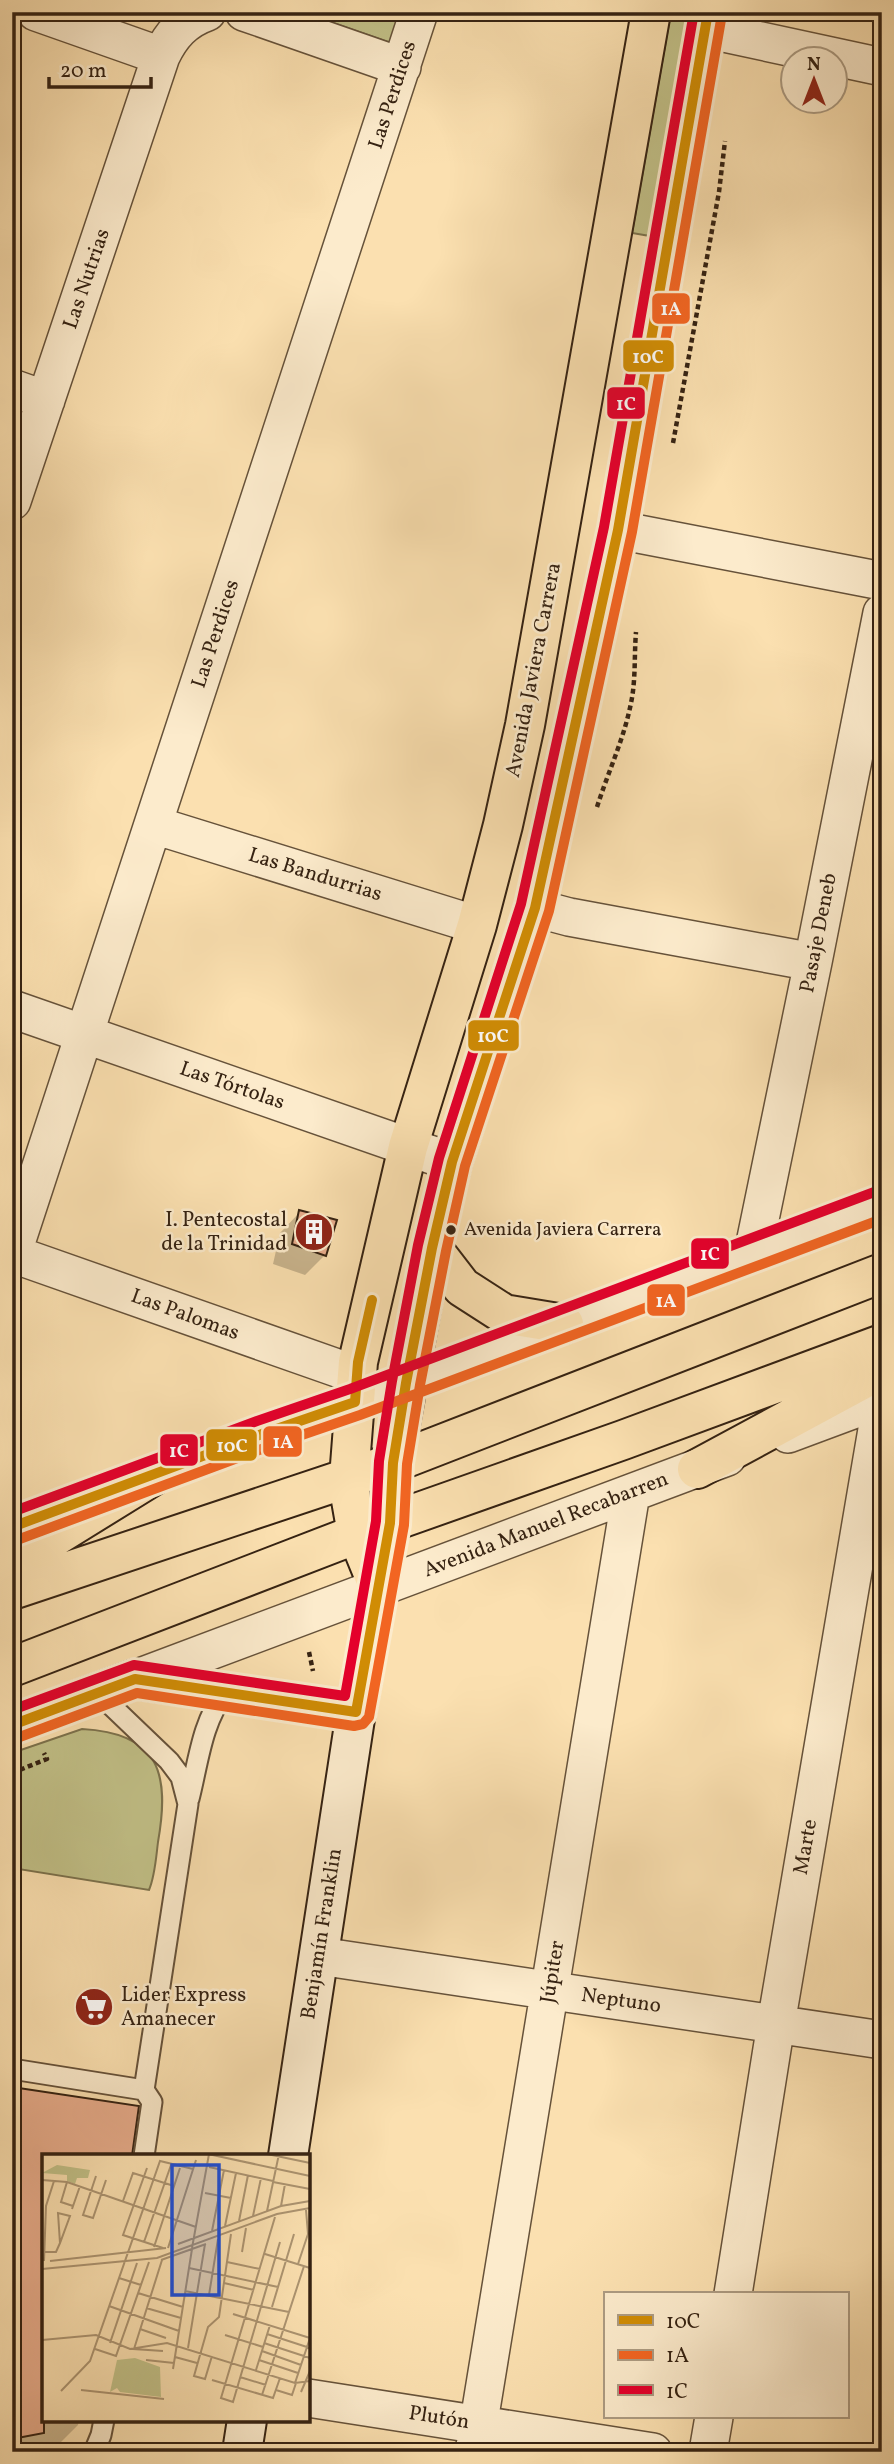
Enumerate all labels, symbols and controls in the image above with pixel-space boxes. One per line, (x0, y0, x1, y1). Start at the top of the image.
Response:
street label: Las Perdices (362, 37, 424, 153)
scale bar (49, 46, 150, 90)
north arrow (778, 46, 848, 116)
text: N (807, 52, 821, 78)
text: 20 m (60, 57, 106, 86)
street label: Las Nutrias (56, 225, 118, 333)
line badge: 1A (651, 292, 691, 325)
text: 1A (660, 297, 682, 323)
line badge: 10C (622, 339, 675, 373)
text: 10C (632, 345, 664, 371)
line badge: 1C (606, 386, 646, 420)
text: 1C (616, 392, 636, 418)
street label: Avenida Javiera Carrera (499, 560, 569, 780)
street label: Las Perdices (185, 576, 247, 692)
street label: Las Bandurrias (245, 841, 385, 909)
street label: Pasaje Deneb (793, 871, 845, 995)
line badge: 10C (467, 1019, 520, 1052)
text: 10C (477, 1024, 509, 1050)
street label: Las Tórtolas (176, 1054, 288, 1118)
place label: I. Pentecostal de la Trinidad (161, 1206, 287, 1259)
building icon: I. Pentecostal de la Trinidad (293, 1211, 335, 1253)
place label: Avenida Javiera Carrera (464, 1217, 661, 1243)
marker: Avenida Javiera Carrera (444, 1223, 458, 1237)
line badge: 1C (690, 1237, 730, 1270)
text: 1C (700, 1242, 720, 1268)
street label: Las Palomas (127, 1282, 243, 1348)
line badge: 1A (646, 1283, 686, 1317)
text: 1A (655, 1289, 677, 1315)
line badge: 1A (262, 1425, 303, 1458)
line badge: 10C (205, 1428, 258, 1462)
text: 1A (272, 1430, 294, 1456)
line badge: 1C (159, 1433, 199, 1467)
text: 10C (216, 1434, 248, 1460)
text: 1C (169, 1439, 189, 1465)
street label: Avenida Manuel Recabarren (419, 1465, 673, 1585)
street label: Marte (787, 1817, 825, 1877)
street label: Benjamín Franklin (294, 1846, 350, 2022)
street label: Júpiter (534, 1938, 572, 2005)
place label: Lider Express Amanecer (121, 1981, 246, 2034)
street label: Neptuno (579, 1981, 663, 2021)
supermarket icon: Lider Express Amanecer (73, 1986, 115, 2028)
inset map (42, 2154, 310, 2422)
legend (604, 2292, 848, 2418)
text: 10C (666, 2308, 700, 2337)
text: 1A (666, 2342, 689, 2371)
text: 1C (666, 2378, 688, 2407)
street label: Plutón (407, 2399, 471, 2437)

